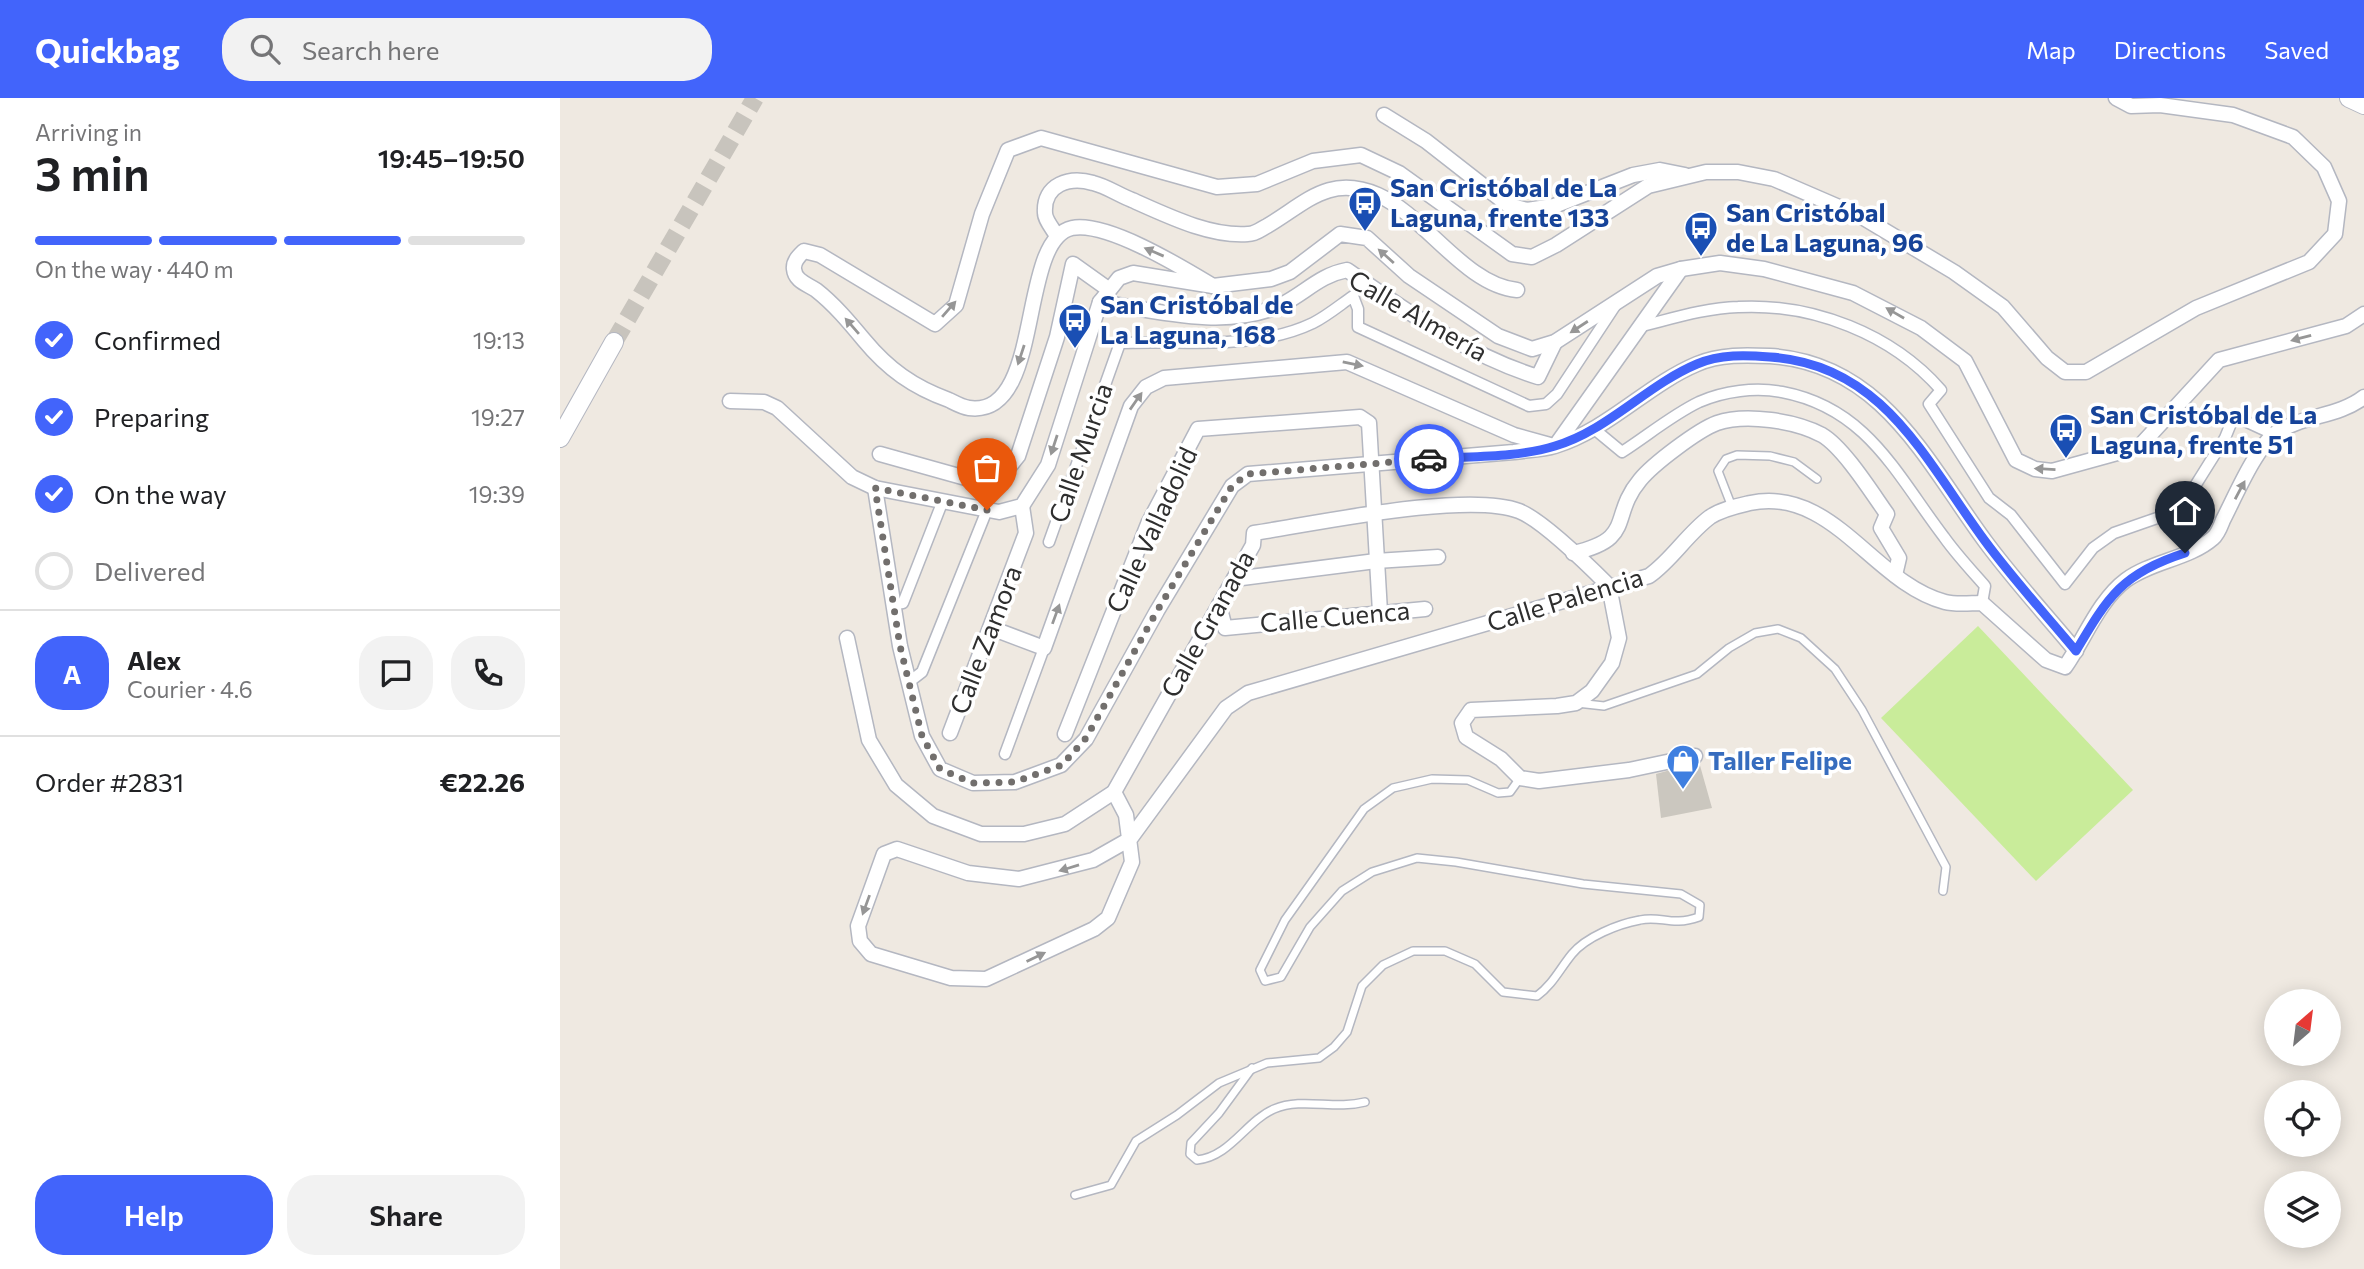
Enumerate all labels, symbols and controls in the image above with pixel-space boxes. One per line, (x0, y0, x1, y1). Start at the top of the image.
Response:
search box (222, 18, 712, 81)
text: Quickbag (35, 29, 180, 70)
icon: search (246, 30, 284, 68)
text: Search here (302, 34, 439, 65)
text: Map (2026, 35, 2076, 64)
text: Directions (2114, 35, 2226, 64)
text: Saved (2264, 35, 2329, 64)
text: Arriving in (35, 118, 142, 146)
text: 19:45–19:50 (378, 142, 525, 173)
text: 3 min (35, 144, 150, 200)
place label: San Cristóbal de La Laguna, frente 133 (1390, 171, 1617, 232)
bus stop icon: San Cristóbal de La Laguna, frente 133 (1346, 184, 1384, 233)
place label: San Cristóbal de La Laguna, 96 (1726, 196, 1924, 257)
bus stop icon: San Cristóbal de La Laguna, 96 (1682, 209, 1720, 258)
one-way arrow (1144, 246, 1164, 258)
one-way arrow (1378, 248, 1395, 264)
text: On the way · 440 m (35, 255, 234, 283)
street label: Calle Almería (1344, 263, 1494, 367)
place label: San Cristóbal de La Laguna, 168 (1100, 288, 1293, 349)
one-way arrow (942, 300, 957, 318)
bus stop icon: San Cristóbal de La Laguna, 168 (1056, 301, 1094, 350)
one-way arrow (1885, 307, 1904, 319)
one-way arrow (845, 318, 860, 335)
one-way arrow (1570, 320, 1589, 333)
icon: check (35, 321, 73, 359)
text: Confirmed (94, 324, 221, 355)
text: 19:13 (473, 326, 525, 354)
one-way arrow (2290, 333, 2312, 344)
one-way arrow (1015, 344, 1025, 365)
one-way arrow (1342, 359, 1364, 370)
street label: Calle Murcia (1041, 379, 1118, 526)
one-way arrow (1129, 392, 1143, 410)
icon: check (35, 398, 73, 436)
place label: San Cristóbal de La Laguna, frente 51 (2090, 398, 2317, 459)
text: Preparing (94, 401, 209, 432)
text: 19:27 (471, 403, 525, 431)
bus stop icon: San Cristóbal de La Laguna, frente 51 (2047, 411, 2085, 460)
courier (1394, 424, 1464, 494)
one-way arrow (1048, 435, 1059, 456)
pin (957, 438, 1017, 510)
icon: car (1410, 440, 1448, 478)
street label: Calle Valladolid (1099, 442, 1203, 617)
icon: bag (968, 449, 1006, 487)
one-way arrow (2034, 463, 2056, 474)
icon: check (35, 475, 73, 513)
text: On the way (94, 478, 227, 509)
text: 19:39 (469, 480, 525, 508)
one-way arrow (2234, 480, 2246, 499)
pin (2155, 481, 2215, 553)
icon: home (2166, 492, 2204, 530)
street label: Calle Granada (1154, 544, 1260, 702)
text: Delivered (94, 555, 205, 586)
street label: Calle Palencia (1483, 560, 1646, 637)
street label: Calle Zamora (942, 561, 1027, 718)
street label: Calle Cuenca (1258, 593, 1411, 638)
one-way arrow (1051, 603, 1062, 624)
button: chat (359, 636, 433, 710)
button: phone (451, 636, 525, 710)
text: Alex (127, 644, 181, 675)
text: A (63, 658, 81, 689)
text: Courier · 4.6 (127, 675, 253, 703)
shop icon: Taller Felipe (1664, 742, 1702, 791)
place label: Taller Felipe (1708, 744, 1852, 775)
text: Order #2831 (35, 766, 184, 797)
text: €22.26 (440, 766, 525, 797)
one-way arrow (1058, 863, 1079, 873)
one-way arrow (860, 894, 871, 915)
one-way arrow (1026, 951, 1046, 963)
north arrow (2264, 989, 2342, 1066)
map controls (2264, 989, 2341, 1248)
button: locate (2264, 1080, 2341, 1157)
button: layers (2264, 1171, 2341, 1248)
button: Help (35, 1175, 273, 1255)
button: Share (287, 1175, 525, 1255)

